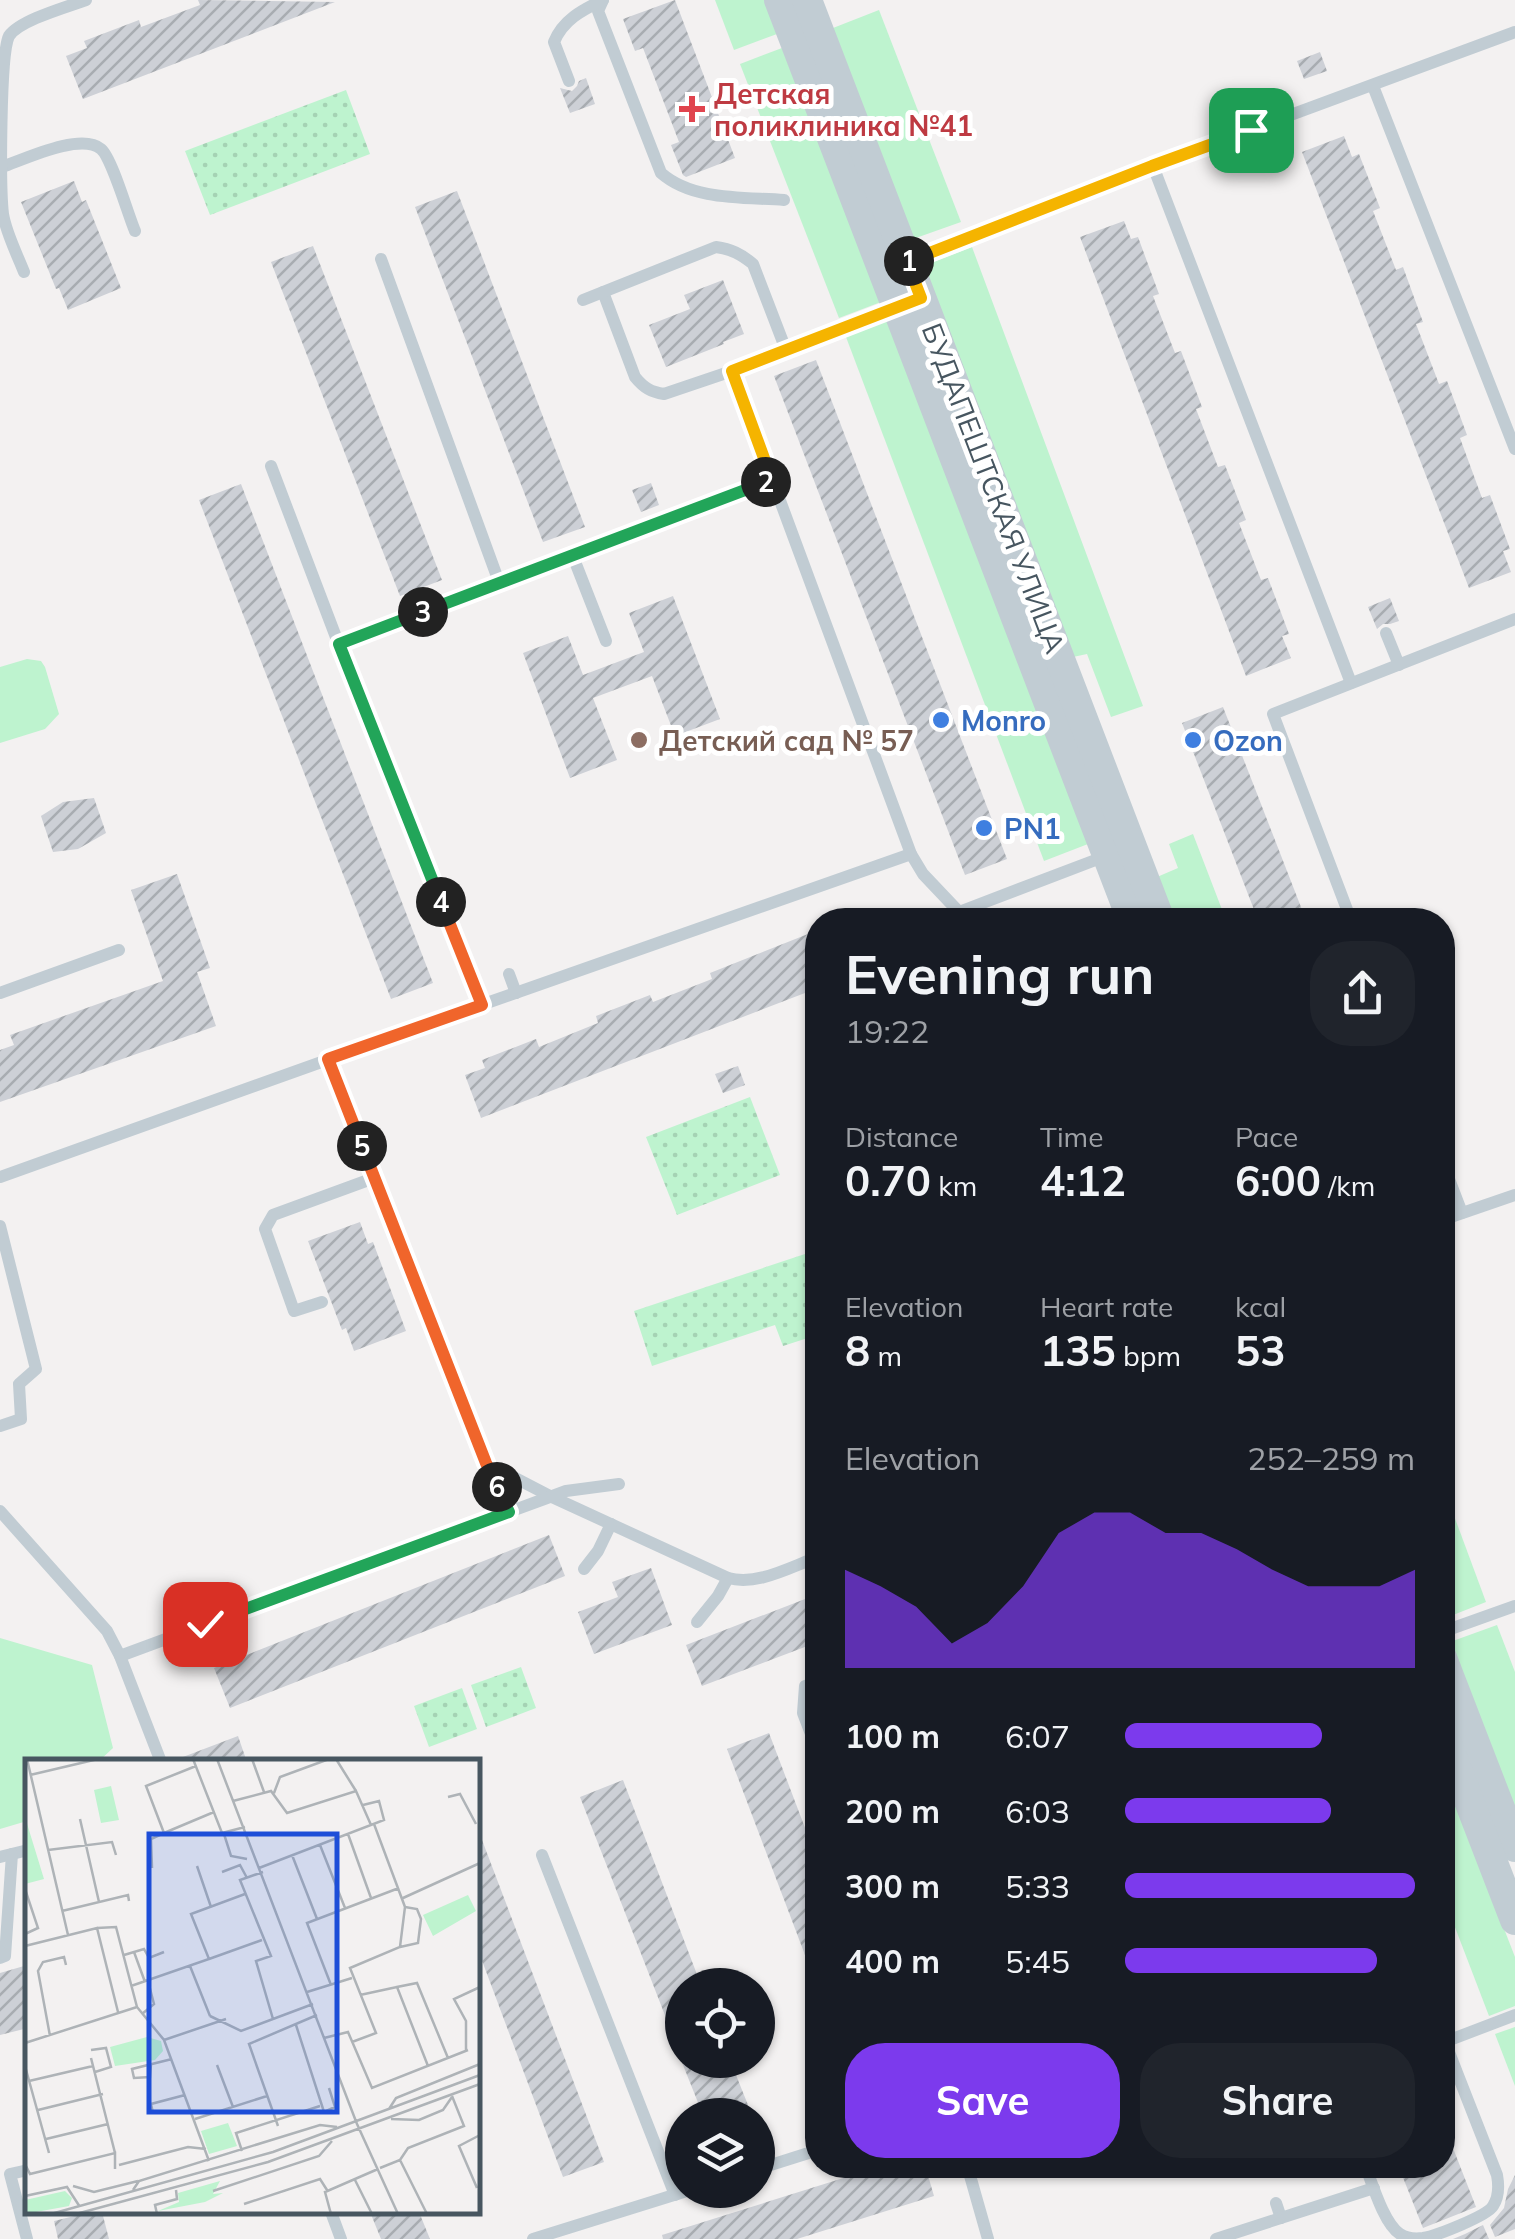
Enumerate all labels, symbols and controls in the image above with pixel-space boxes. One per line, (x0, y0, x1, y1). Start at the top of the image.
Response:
place label: Детская поликлиника №41 (714, 76, 973, 143)
pin (1209, 88, 1294, 173)
marker: Детская поликлиника №41 (679, 96, 705, 122)
icon: arrive (1224, 103, 1279, 158)
pin: 1 (884, 236, 934, 286)
text: 1 (901, 243, 917, 278)
street label: БУДАПЕШТСКАЯ УЛИЦА (915, 318, 1073, 658)
pin: 2 (741, 457, 791, 507)
text: 2 (758, 464, 774, 499)
pin: 3 (398, 587, 448, 637)
text: 3 (415, 594, 431, 629)
place label: Monro (961, 703, 1046, 738)
marker: Monro (930, 709, 952, 731)
place label: Детский сад № 57 (659, 723, 914, 758)
place label: Ozon (1213, 723, 1283, 758)
marker: Детский сад № 57 (628, 729, 650, 751)
marker: Ozon (1182, 729, 1204, 751)
place label: PN1 (1004, 811, 1061, 846)
marker: PN1 (973, 817, 995, 839)
pin: 4 (416, 877, 466, 927)
text: 4 (433, 884, 449, 919)
text: Evening run (845, 939, 1154, 1008)
button: share (1310, 941, 1415, 1046)
text: 19:22 (845, 1011, 929, 1051)
text: Distance (845, 1119, 958, 1154)
text: Time (1040, 1119, 1103, 1154)
text: Pace (1235, 1119, 1298, 1154)
pin: 5 (337, 1121, 387, 1171)
text: 5 (354, 1128, 370, 1163)
text: 0.70 (845, 1154, 931, 1207)
text: 4:12 (1040, 1154, 1126, 1207)
text: 6:00 (1235, 1154, 1321, 1207)
text: km (931, 1168, 977, 1203)
text: /km (1321, 1168, 1375, 1203)
text: Elevation (845, 1289, 963, 1324)
text: Heart rate (1040, 1289, 1173, 1324)
text: kcal (1235, 1289, 1286, 1324)
text: 8 (845, 1324, 870, 1377)
text: 135 (1040, 1324, 1116, 1377)
text: 53 (1235, 1324, 1285, 1377)
text: m (870, 1338, 902, 1373)
text: bpm (1116, 1338, 1181, 1373)
text: Elevation (845, 1438, 980, 1478)
text: 252–259 m (1247, 1438, 1415, 1478)
pin: 6 (472, 1462, 522, 1512)
text: 6 (489, 1469, 505, 1504)
pin (163, 1582, 248, 1667)
icon: check (178, 1597, 233, 1652)
text: 100 m (845, 1716, 940, 1756)
text: 6:07 (1005, 1716, 1070, 1756)
inset map (25, 1759, 480, 2214)
text: 200 m (845, 1791, 940, 1831)
text: 6:03 (1005, 1791, 1070, 1831)
text: 300 m (845, 1866, 940, 1906)
text: 5:33 (1005, 1866, 1070, 1906)
text: 400 m (845, 1941, 940, 1981)
text: 5:45 (1005, 1941, 1070, 1981)
map controls (665, 1968, 775, 2208)
button: locate (665, 1968, 775, 2078)
button: Save (845, 2043, 1120, 2158)
button: Share (1140, 2043, 1415, 2158)
button: layers (665, 2098, 775, 2208)

